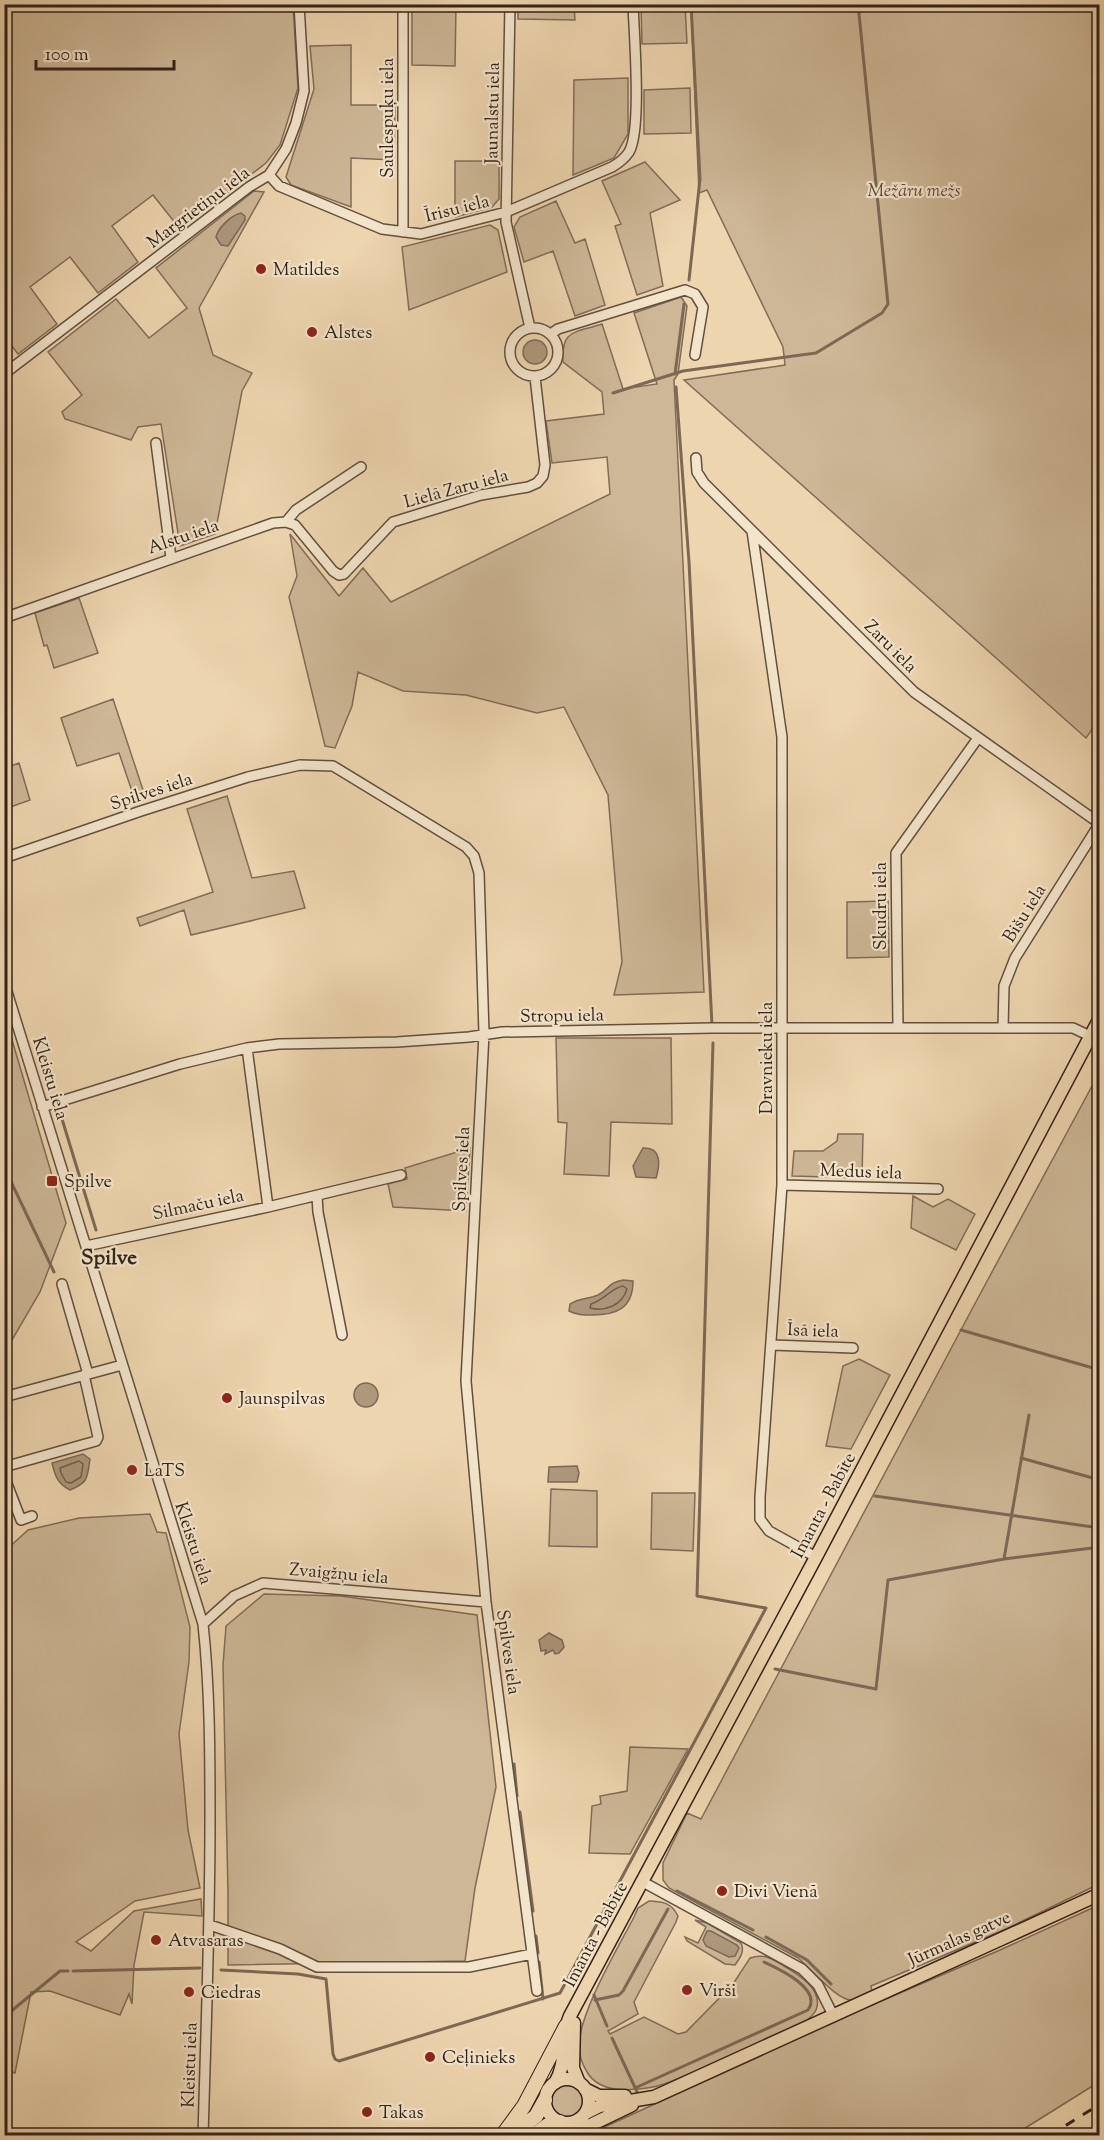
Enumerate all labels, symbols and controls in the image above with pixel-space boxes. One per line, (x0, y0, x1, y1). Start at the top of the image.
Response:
scale bar (36, 33, 174, 71)
text: 100 m (45, 43, 89, 69)
street label: Saulespuķu iela (376, 58, 402, 178)
street label: Jaunalstu iela (480, 62, 508, 165)
street label: Margrietiņu iela (142, 161, 256, 256)
park label: Mežāru mežs (867, 179, 961, 205)
street label: Īrisu iela (422, 189, 492, 231)
place label: Matildes (273, 258, 339, 284)
marker: Matildes (254, 262, 268, 276)
place label: Alstes (324, 321, 372, 347)
marker: Alstes (305, 325, 319, 339)
street label: Lielā Zaru iela (401, 464, 512, 516)
street label: Alstu iela (145, 514, 223, 562)
street label: Zaru iela (857, 615, 922, 680)
street label: Spilves iela (107, 767, 196, 818)
street label: Skudru iela (869, 862, 895, 950)
street label: Bišu iela (998, 880, 1054, 948)
street label: Dravnieku iela (755, 1002, 781, 1114)
street label: Stropu iela (520, 1003, 604, 1031)
street label: Kleistu iela (24, 1034, 74, 1123)
street label: Spilves iela (448, 1126, 478, 1212)
street label: Medus iela (819, 1159, 903, 1187)
place label: Spilve (64, 1170, 112, 1196)
marker: Spilve (45, 1174, 59, 1188)
street label: Silmaču iela (150, 1184, 246, 1228)
district label: Spilve (81, 1244, 137, 1274)
street label: Īsā iela (787, 1318, 839, 1346)
place label: Jaunspilvas (238, 1387, 325, 1413)
marker: Jaunspilvas (220, 1391, 234, 1405)
street label: Imanta - Babīte (786, 1448, 864, 1564)
place label: LaTS (144, 1459, 185, 1485)
marker: LaTS (125, 1463, 139, 1477)
street label: Kleistu iela (167, 1499, 218, 1588)
street label: Zvaigžņu iela (288, 1558, 390, 1592)
street label: Spilves iela (488, 1608, 526, 1696)
street label: Imanta - Babīte (558, 1877, 636, 1993)
place label: Divi Vienā (734, 1880, 817, 1906)
marker: Divi Vienā (715, 1884, 729, 1898)
street label: Jūrmalas gatve (903, 1906, 1015, 1974)
place label: Atvasaras (168, 1929, 244, 1955)
marker: Atvasaras (149, 1933, 163, 1947)
place label: Virši (699, 1979, 736, 2005)
place label: Ciedras (201, 1981, 261, 2007)
marker: Virši (680, 1983, 694, 1997)
marker: Ciedras (182, 1985, 196, 1999)
street label: Kleistu iela (177, 2022, 205, 2108)
place label: Ceļinieks (442, 2046, 515, 2072)
marker: Ceļinieks (423, 2050, 437, 2064)
place label: Takas (379, 2101, 424, 2127)
marker: Takas (360, 2105, 374, 2119)

